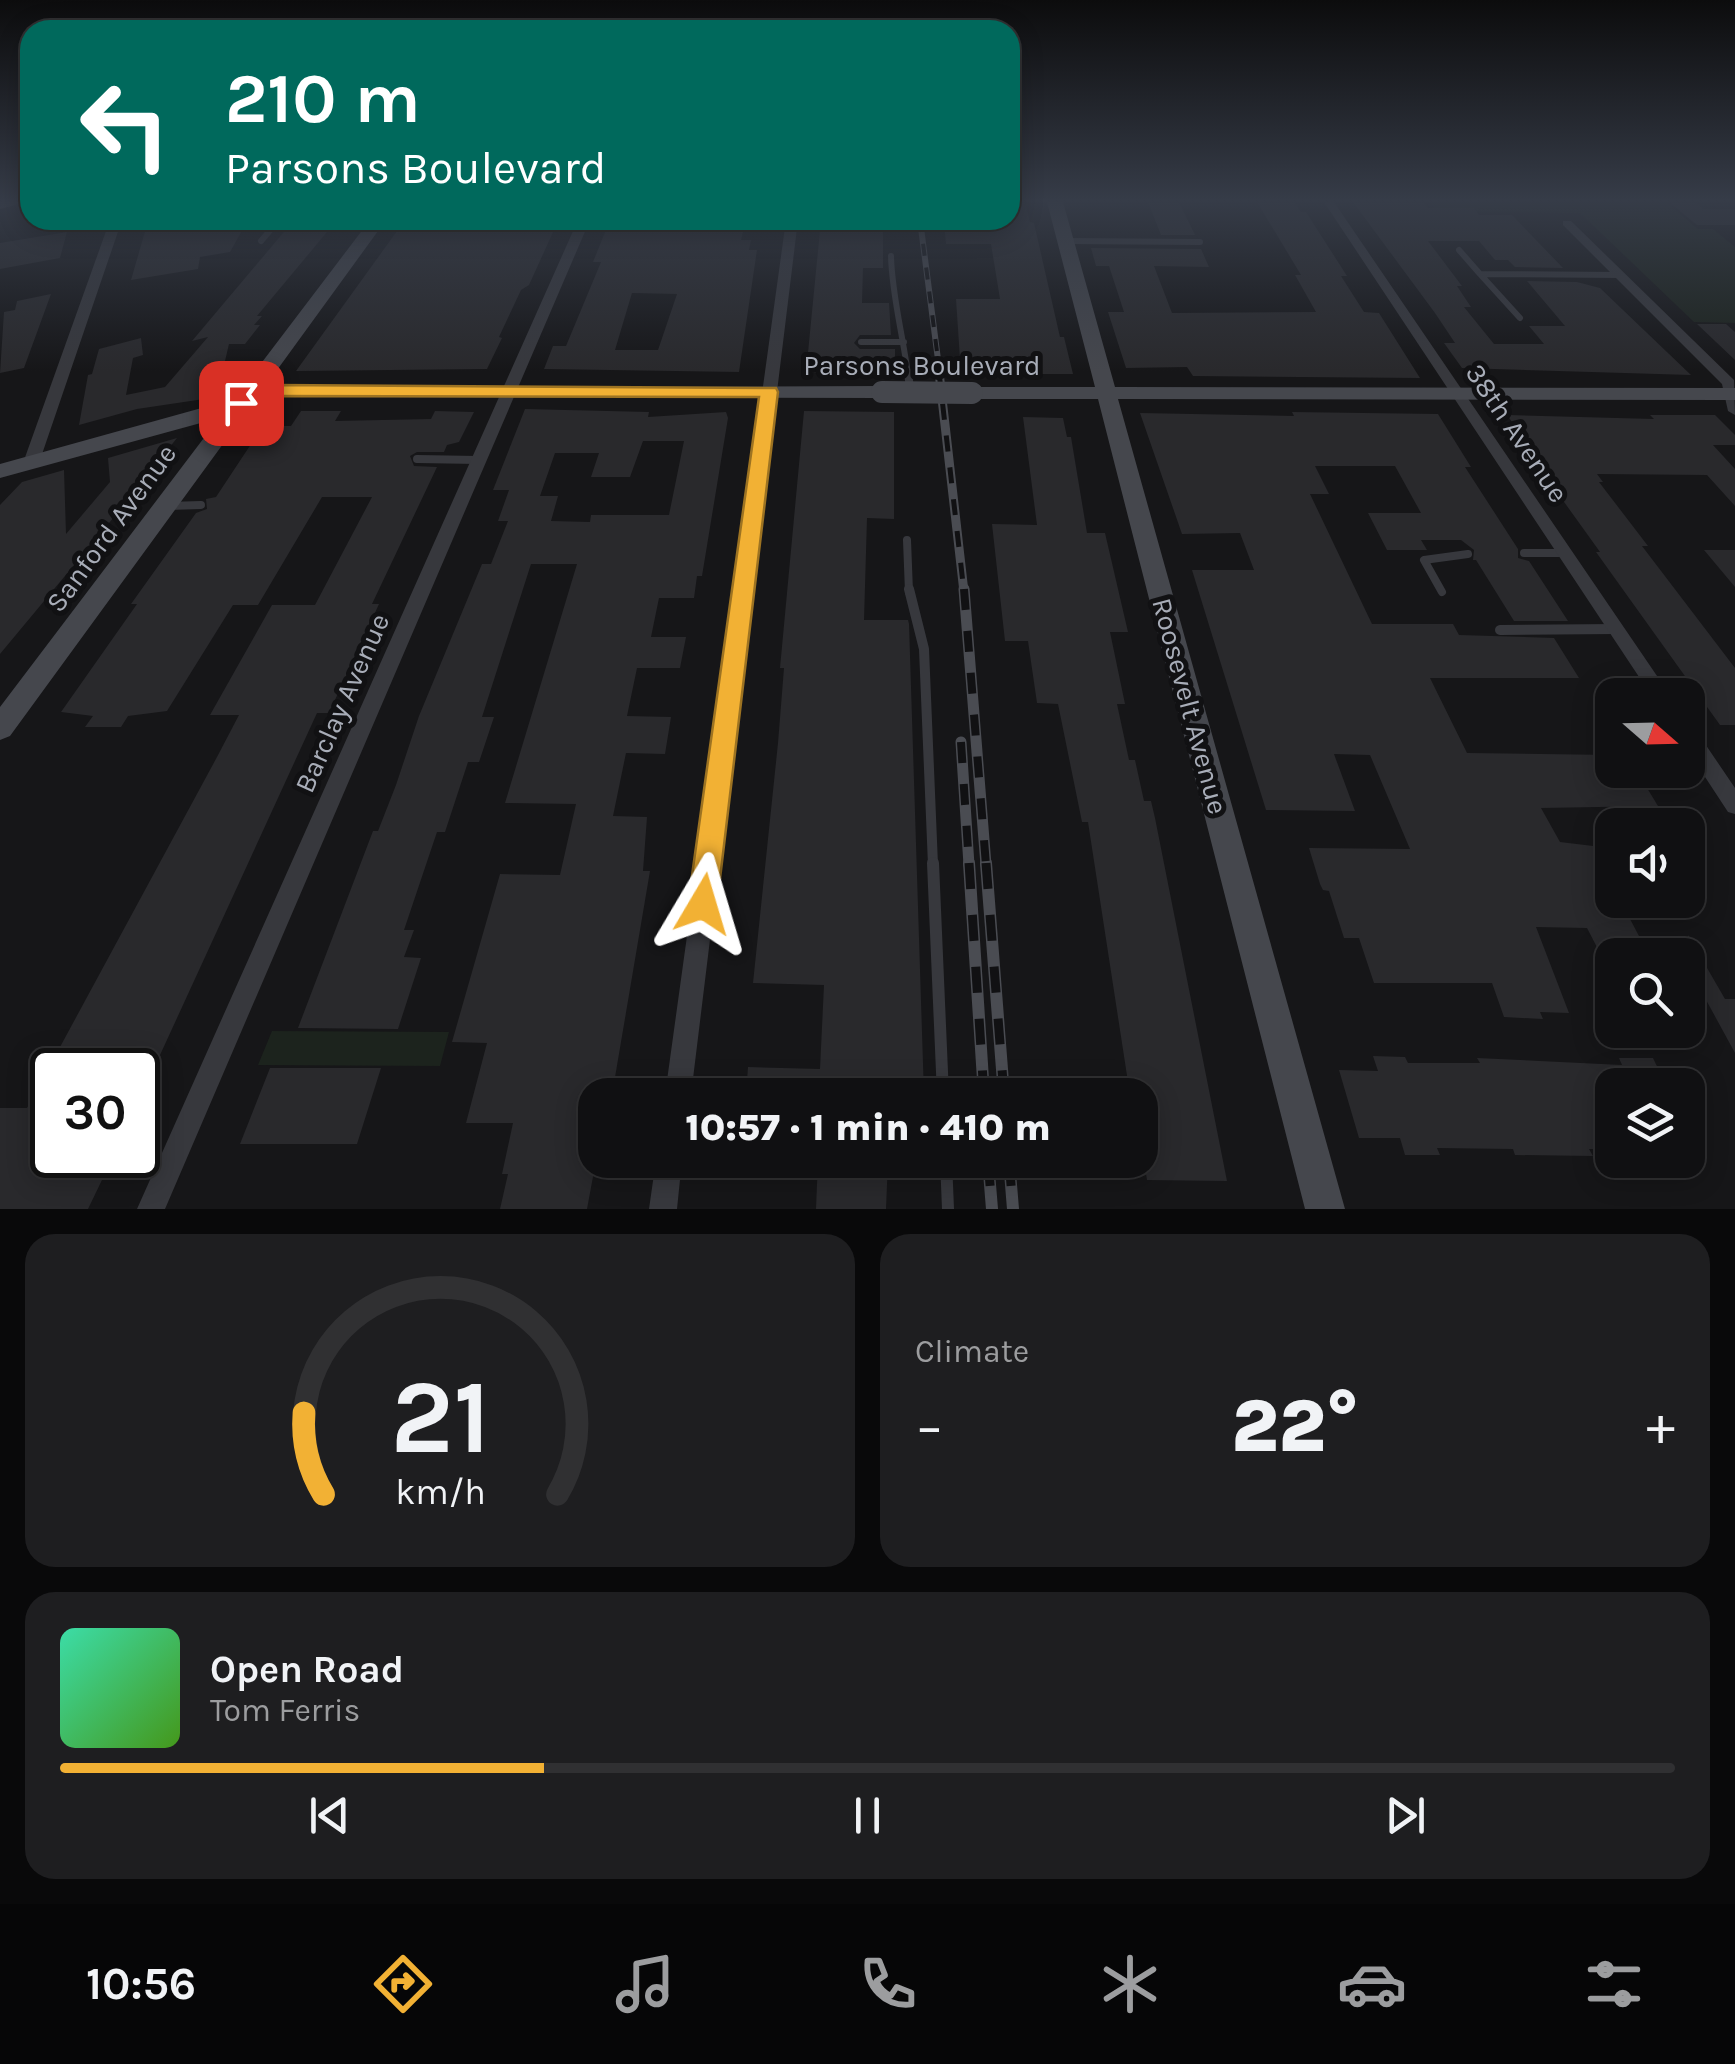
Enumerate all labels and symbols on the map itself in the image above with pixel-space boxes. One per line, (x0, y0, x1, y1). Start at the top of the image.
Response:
street label: Parsons Boulevard (803, 349, 1041, 382)
street label: 38th Avenue (1459, 357, 1575, 509)
pin (199, 361, 284, 446)
street label: Sanford Avenue (39, 438, 183, 618)
street label: Roosevelt Avenue (1145, 594, 1235, 818)
street label: Barclay Avenue (288, 608, 396, 798)
north arrow (1595, 678, 1705, 788)
position arrow (651, 852, 755, 956)
speed limit sign: 30 (30, 1048, 160, 1178)

